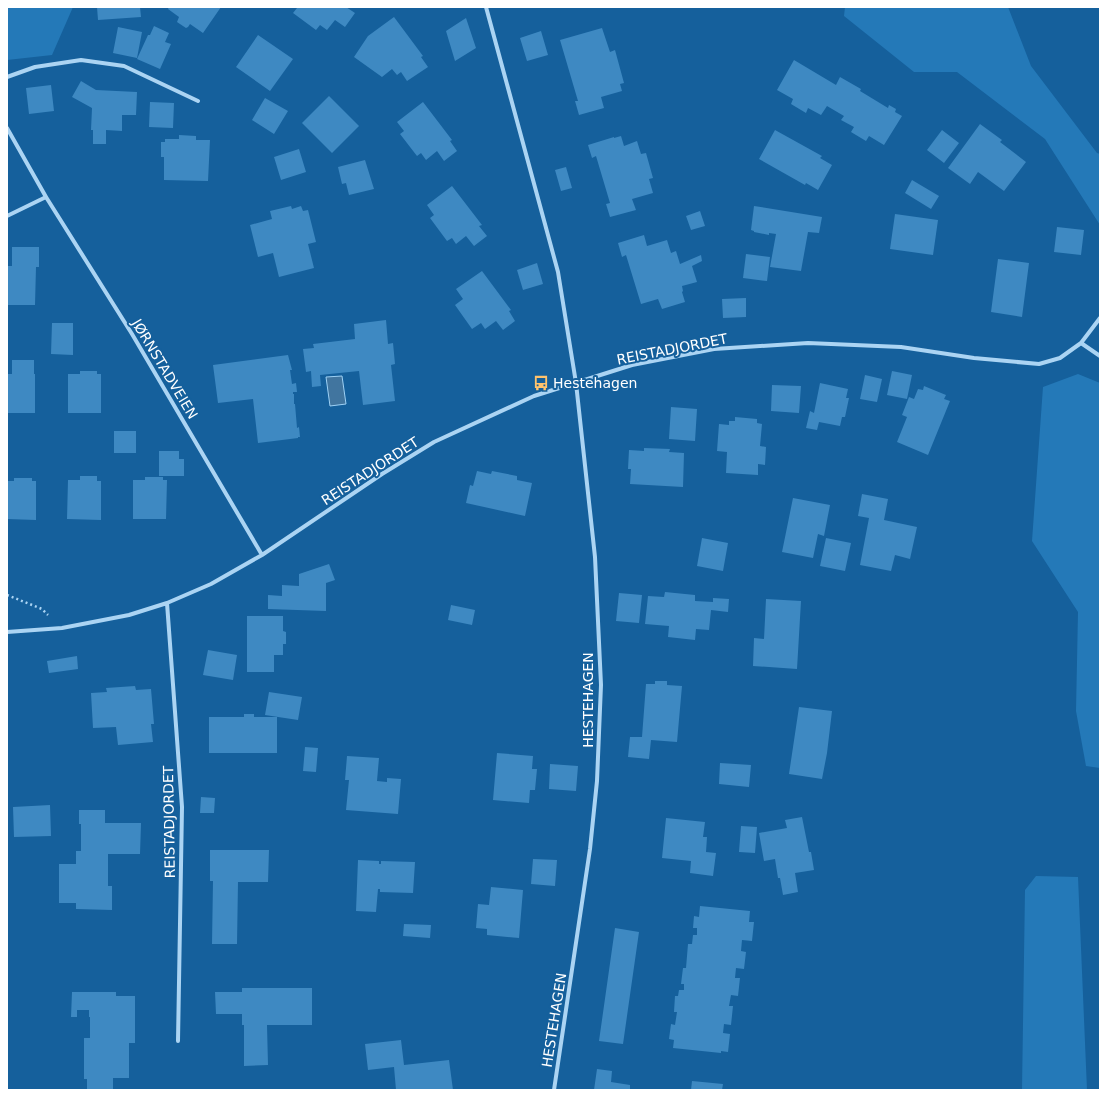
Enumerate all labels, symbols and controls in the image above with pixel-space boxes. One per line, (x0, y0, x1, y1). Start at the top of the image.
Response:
street label: JØRNSTADVEIEN (128, 315, 201, 422)
street label: REISTADJORDET (615, 330, 729, 368)
bus stop icon: Hestehagen (532, 374, 550, 392)
place label: Hestehagen (553, 375, 637, 391)
street label: REISTADJORDET (318, 433, 422, 508)
street label: HESTEHAGEN (580, 652, 596, 748)
street label: REISTADJORDET (160, 765, 178, 878)
street label: HESTEHAGEN (539, 971, 569, 1069)

